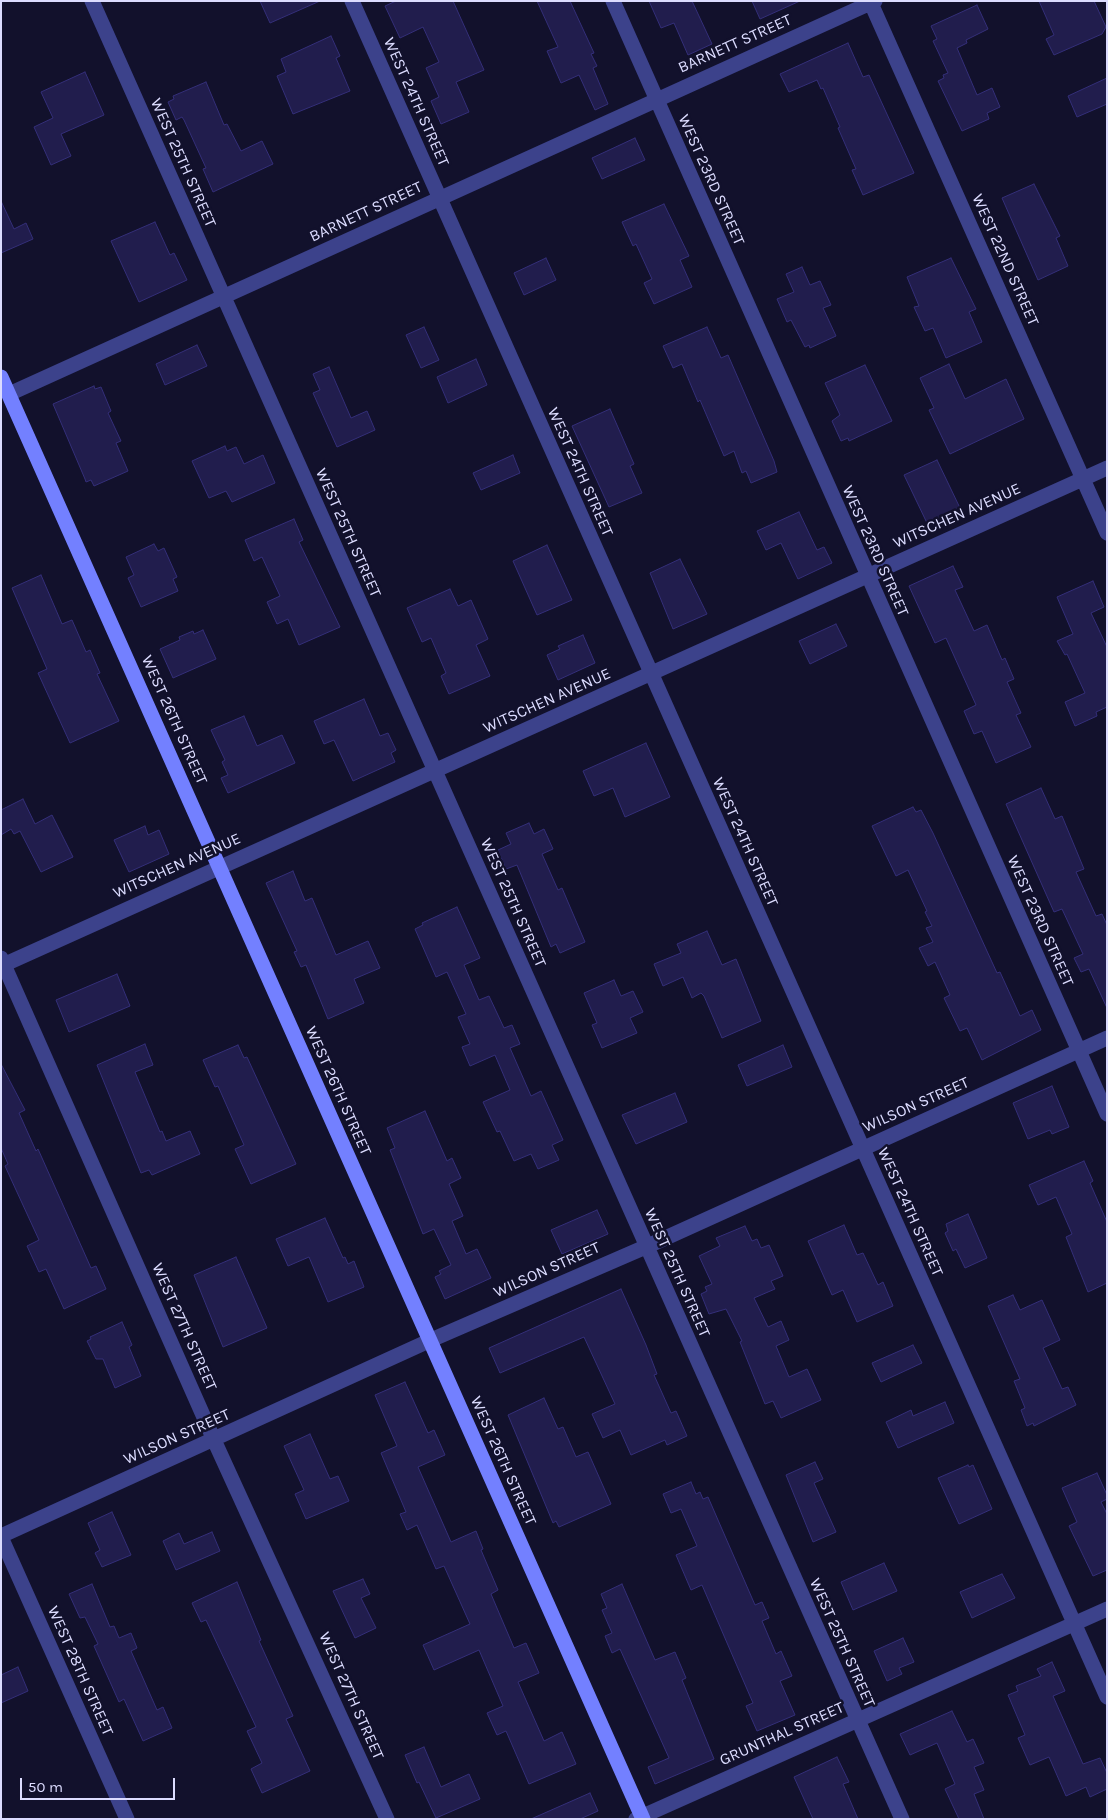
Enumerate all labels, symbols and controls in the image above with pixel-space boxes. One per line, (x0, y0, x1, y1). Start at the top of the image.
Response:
street label: BARNETT STREET (675, 10, 795, 78)
street label: WEST 24TH STREET (379, 35, 453, 169)
street label: WEST 25TH STREET (146, 96, 220, 230)
street label: WEST 23RD STREET (674, 112, 748, 248)
street label: BARNETT STREET (307, 177, 425, 247)
street label: WEST 22ND STREET (967, 191, 1043, 329)
street label: WEST 24TH STREET (543, 405, 617, 539)
street label: WEST 25TH STREET (311, 466, 385, 600)
street label: WITSCHEN AVENUE (890, 479, 1024, 553)
street label: WEST 23RD STREET (838, 483, 912, 619)
street label: WEST 26TH STREET (137, 653, 211, 787)
street label: WITSCHEN AVENUE (480, 664, 614, 738)
street label: WEST 24TH STREET (708, 775, 782, 909)
street label: WITSCHEN AVENUE (110, 829, 244, 903)
street label: WEST 25TH STREET (476, 836, 550, 970)
street label: WEST 23RD STREET (1003, 853, 1077, 989)
street label: WEST 26TH STREET (301, 1024, 375, 1158)
street label: WILSON STREET (860, 1073, 972, 1137)
street label: WEST 24TH STREET (873, 1145, 947, 1279)
street label: WEST 25TH STREET (640, 1206, 714, 1340)
street label: WILSON STREET (491, 1238, 603, 1302)
street label: WEST 27TH STREET (147, 1260, 221, 1394)
street label: WEST 26TH STREET (466, 1394, 540, 1528)
street label: WILSON STREET (121, 1405, 233, 1469)
street label: WEST 25TH STREET (805, 1576, 879, 1710)
street label: WEST 28TH STREET (43, 1603, 117, 1739)
street label: WEST 27TH STREET (314, 1629, 388, 1763)
street label: GRUNTHAL STREET (717, 1698, 847, 1770)
scale bar (22, 1768, 178, 1800)
text: 50 m (28, 1778, 63, 1796)

